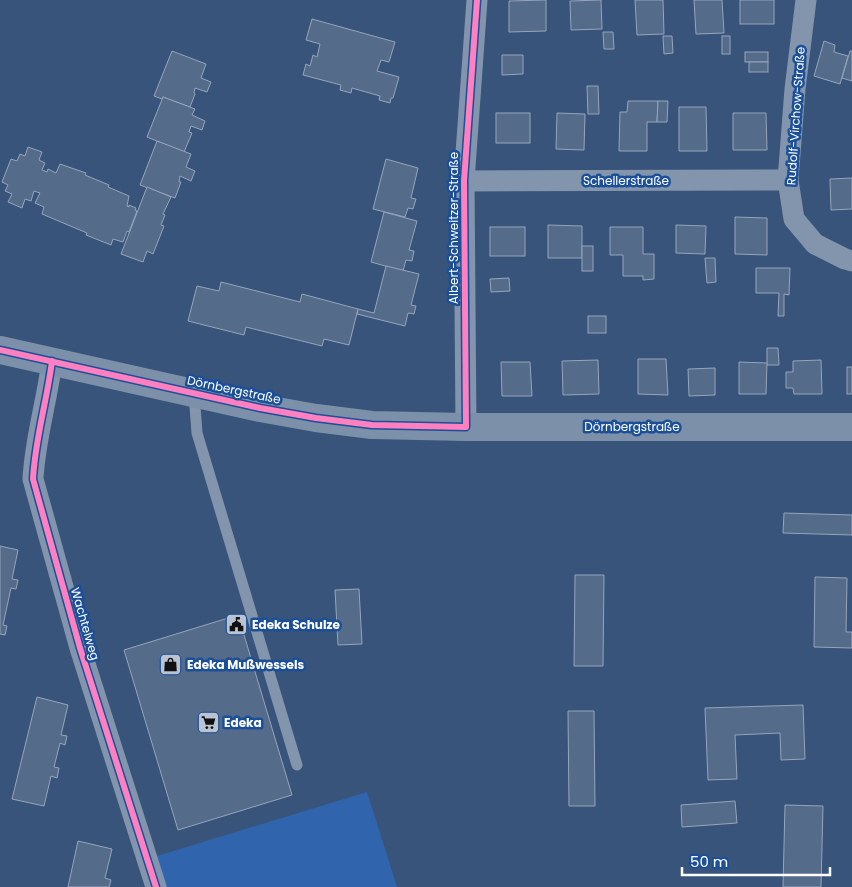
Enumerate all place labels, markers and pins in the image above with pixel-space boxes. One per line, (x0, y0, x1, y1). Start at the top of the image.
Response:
public building icon: Edeka Schulze (224, 613, 248, 637)
place label: Edeka Schulze (252, 616, 340, 633)
shop icon: Edeka Mußwessels (159, 653, 183, 677)
place label: Edeka Mußwessels (187, 656, 304, 673)
supermarket icon: Edeka (196, 711, 220, 735)
place label: Edeka (224, 714, 262, 731)

